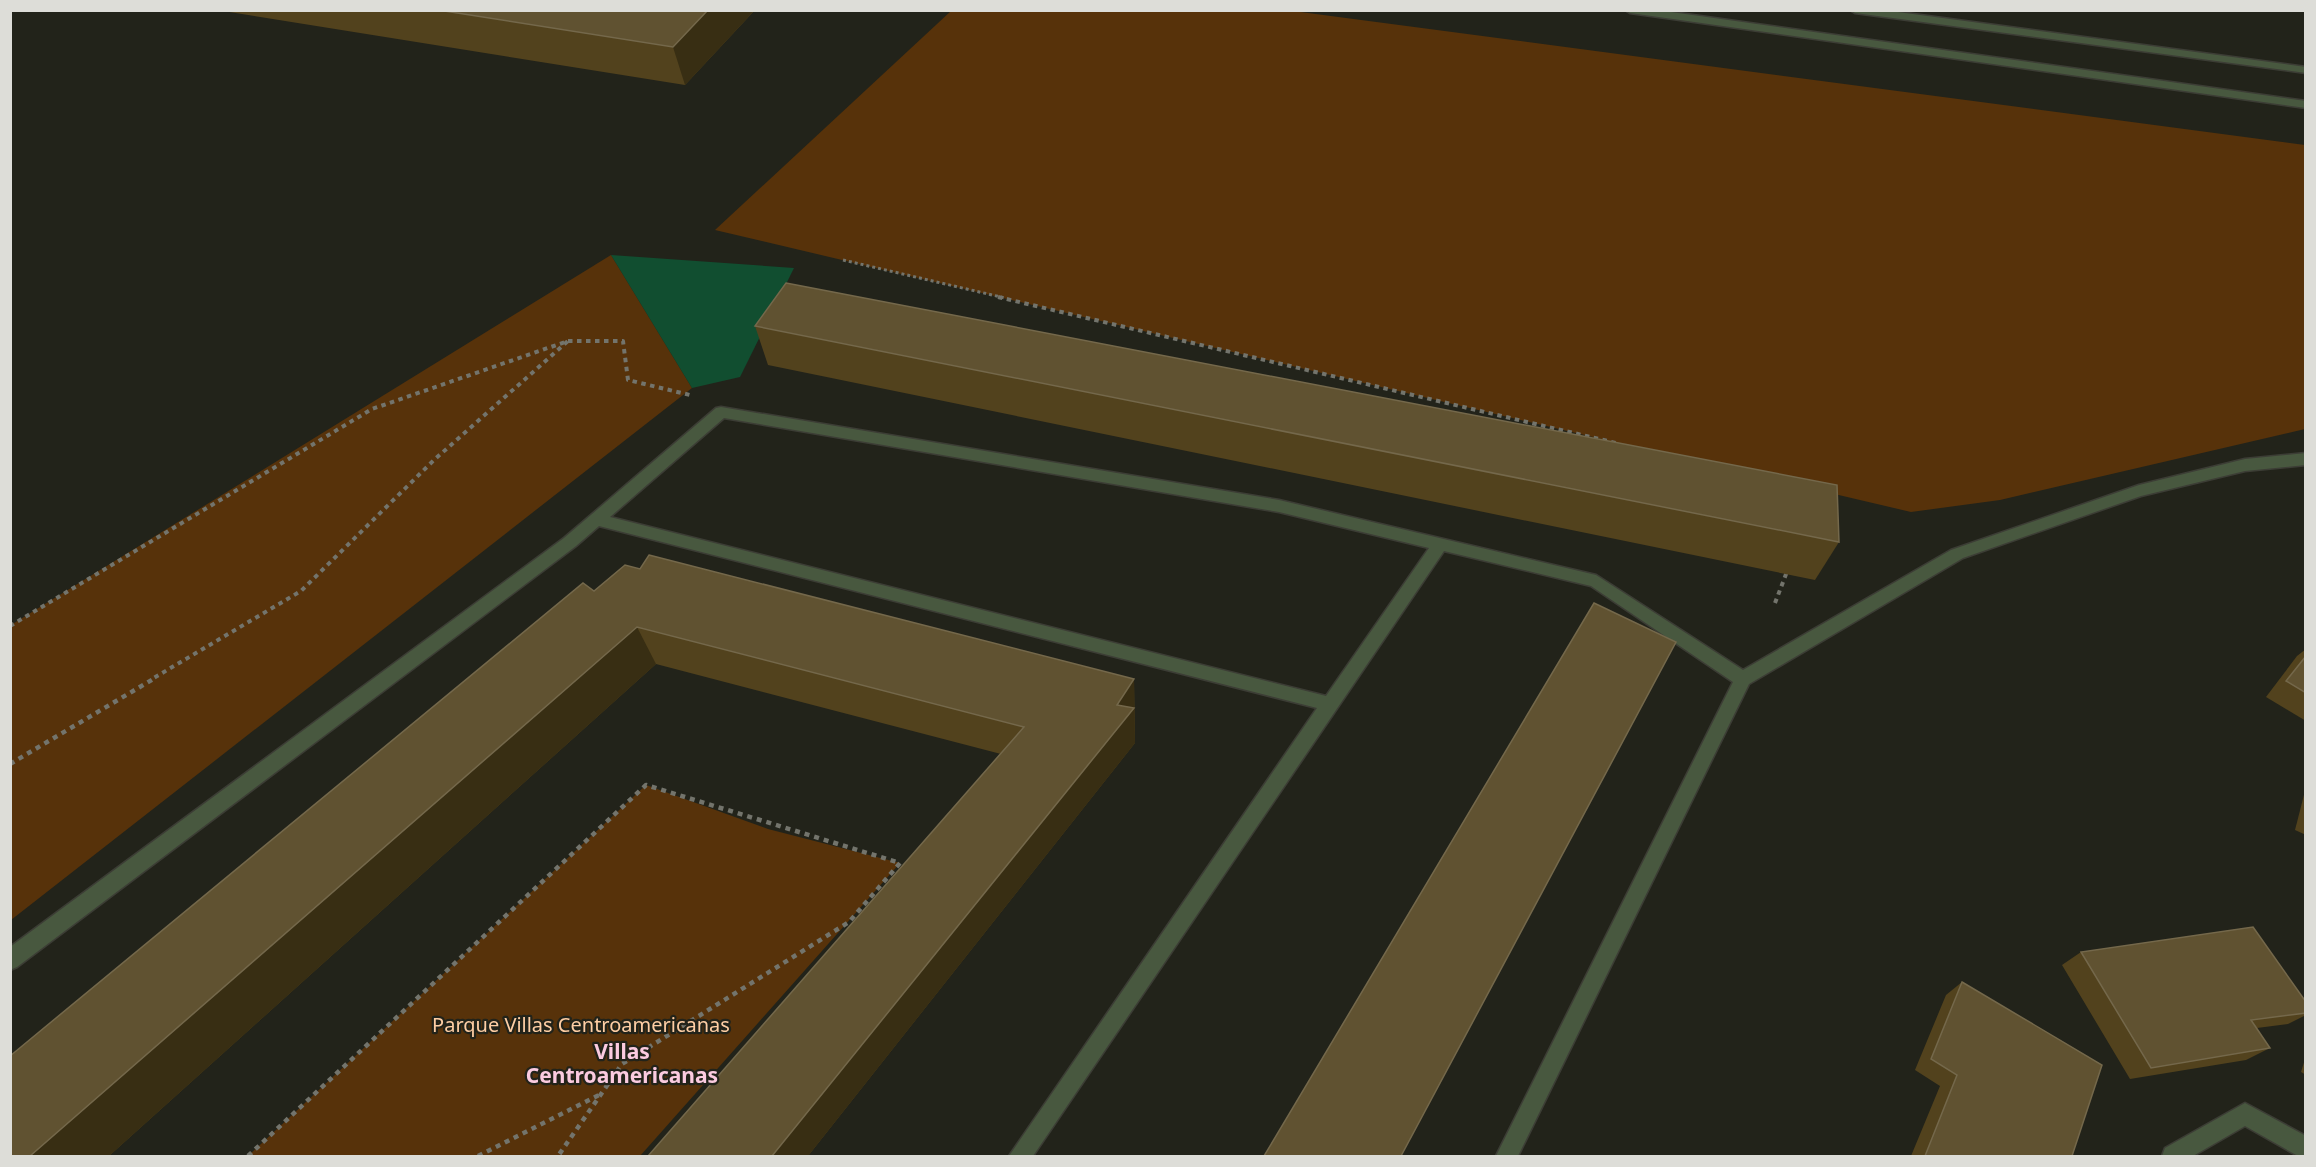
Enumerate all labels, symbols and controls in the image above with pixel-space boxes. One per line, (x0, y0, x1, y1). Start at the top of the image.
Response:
park label: Parque Villas Centroamericanas (432, 1011, 730, 1038)
district label: Villas Centroamericanas (526, 1037, 718, 1089)

